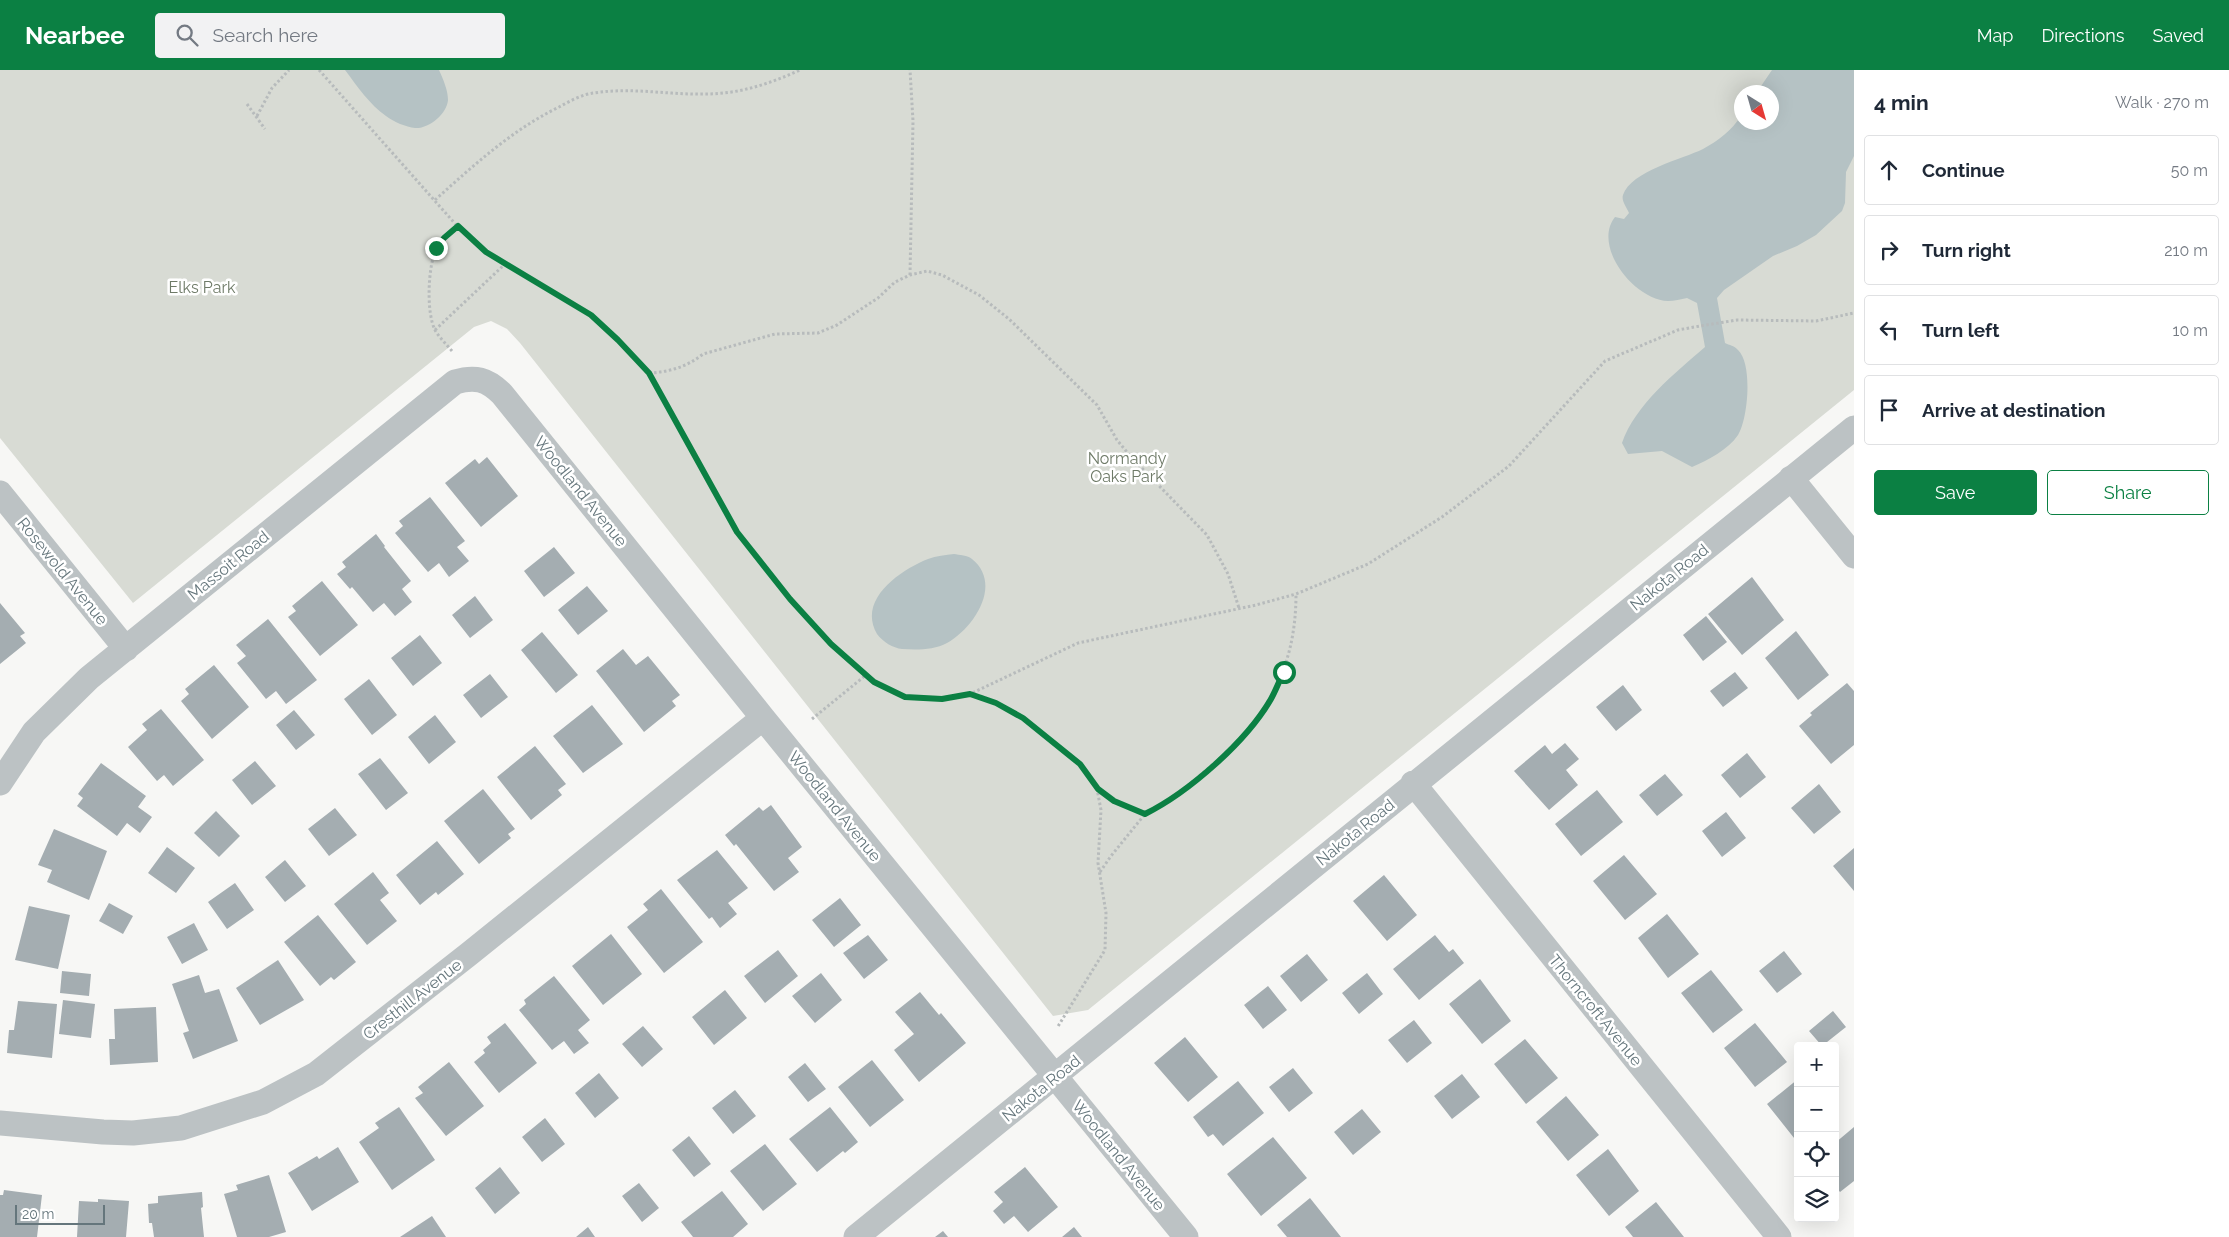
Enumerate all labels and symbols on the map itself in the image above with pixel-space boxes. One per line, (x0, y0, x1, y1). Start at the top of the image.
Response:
north arrow (1734, 85, 1779, 130)
route end (425, 237, 448, 260)
park label: Elks Park (168, 278, 236, 297)
street label: Woodland Avenue (530, 432, 631, 550)
park label: Normandy Oaks Park (1088, 449, 1167, 486)
street label: Rosewold Avenue (13, 514, 112, 629)
street label: Massoit Road (184, 527, 273, 604)
street label: Nakota Road (1626, 540, 1712, 615)
route start (1273, 661, 1296, 684)
street label: Woodland Avenue (784, 747, 885, 865)
street label: Nakota Road (1312, 795, 1398, 870)
street label: Thorncroft Avenue (1545, 951, 1646, 1070)
street label: Cresthill Avenue (359, 955, 465, 1044)
street label: Nakota Road (998, 1051, 1084, 1126)
street label: Woodland Avenue (1068, 1096, 1169, 1214)
scale bar (15, 1202, 105, 1225)

